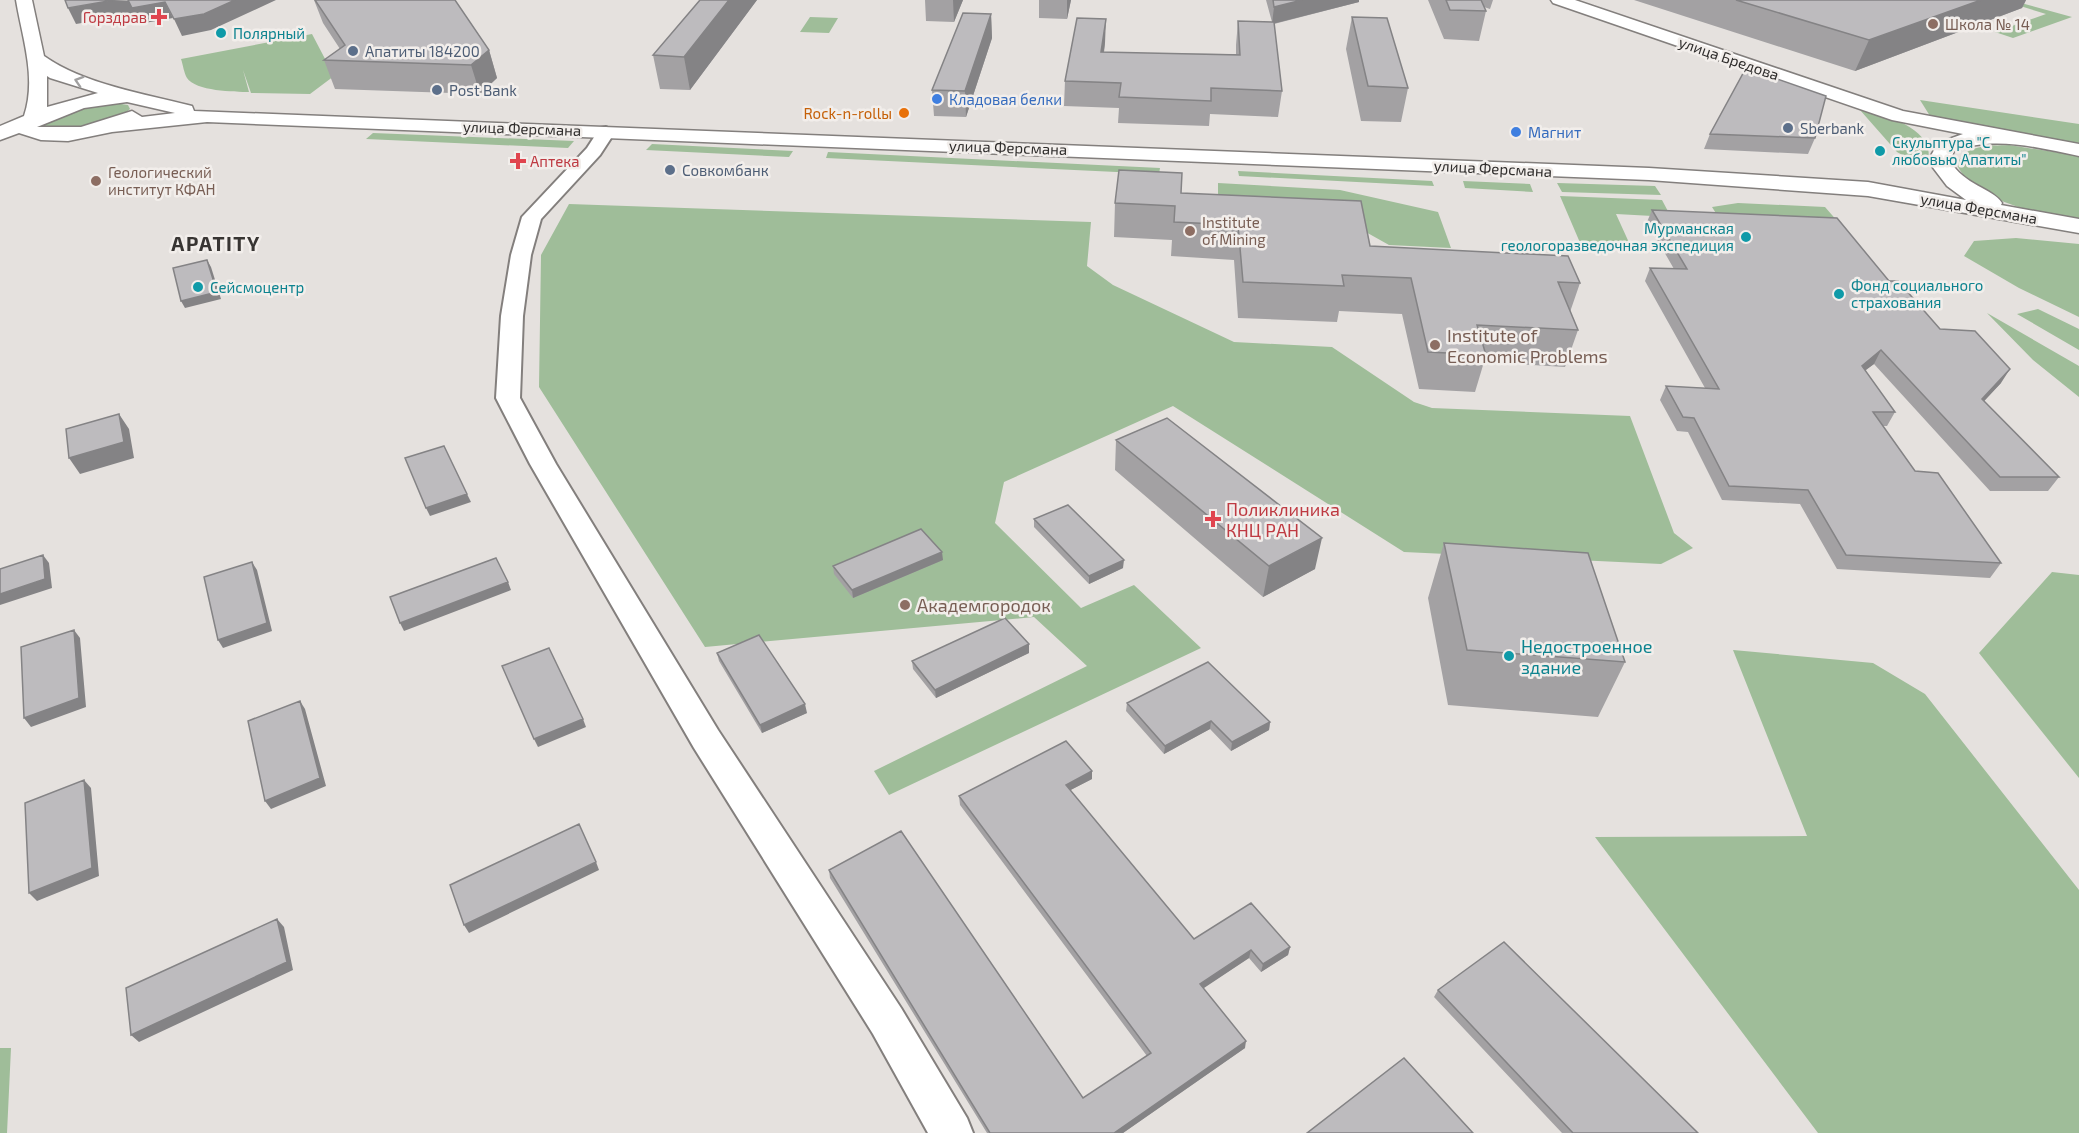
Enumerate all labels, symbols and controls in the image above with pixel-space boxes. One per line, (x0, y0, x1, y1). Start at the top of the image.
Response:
place label: Горздрав (83, 8, 147, 26)
marker: Горздрав (152, 10, 166, 24)
place label: Школа № 14 (1945, 15, 2030, 33)
marker: Школа № 14 (1926, 17, 1940, 31)
place label: Полярный (233, 24, 305, 42)
marker: Полярный (214, 26, 228, 40)
street label: улица Бредова (1676, 32, 1782, 85)
place label: Апатиты 184200 (365, 42, 480, 60)
marker: Апатиты 184200 (346, 44, 360, 58)
one-way arrow (74, 76, 85, 88)
place label: Post Bank (449, 81, 517, 99)
marker: Post Bank (430, 83, 444, 97)
place label: Кладовая белки (949, 90, 1062, 108)
marker: Кладовая белки (930, 92, 944, 106)
place label: Rock-n-rollы (803, 104, 892, 122)
marker: Rock-n-rollы (897, 106, 911, 120)
street label: улица Ферсмана (463, 117, 581, 140)
place label: Sberbank (1800, 119, 1865, 137)
marker: Sberbank (1781, 121, 1795, 135)
place label: Магнит (1528, 123, 1581, 141)
marker: Магнит (1509, 125, 1523, 139)
place label: Скульптура "С любовью Апатиты" (1892, 133, 2027, 168)
street label: улица Ферсмана (949, 136, 1067, 159)
marker: Скульптура "С любовью Апатиты" (1873, 144, 1887, 158)
place label: Аптека (530, 152, 580, 170)
marker: Аптека (511, 154, 525, 168)
street label: улица Ферсмана (1433, 156, 1553, 181)
place label: Совкомбанк (682, 161, 769, 179)
place label: Геологический институт КФАН (108, 163, 216, 199)
marker: Совкомбанк (663, 163, 677, 177)
marker: Геологический институт КФАН (89, 174, 103, 188)
street label: улица Ферсмана (1919, 189, 2039, 228)
place label: Institute of Mining (1202, 213, 1266, 248)
place label: Мурманская геологоразведочная экспедиция (1501, 219, 1734, 254)
marker: Institute of Mining (1183, 224, 1197, 238)
marker: Мурманская геологоразведочная экспедиция (1739, 230, 1753, 244)
district label: APATITY (171, 231, 261, 255)
place label: Фонд социального страхования (1851, 276, 1983, 311)
place label: Сейсмоцентр (210, 278, 304, 296)
marker: Сейсмоцентр (191, 280, 205, 294)
marker: Фонд социального страхования (1832, 287, 1846, 301)
place label: Institute of Economic Problems (1447, 324, 1608, 367)
marker: Institute of Economic Problems (1428, 338, 1442, 352)
place label: Поликлиника КНЦ РАН (1226, 498, 1340, 541)
marker: Поликлиника КНЦ РАН (1204, 510, 1222, 528)
place label: Академгородок (917, 594, 1051, 616)
marker: Академгородок (898, 598, 912, 612)
place label: Недостроенное здание (1521, 635, 1653, 678)
marker: Недостроенное здание (1502, 649, 1516, 663)

